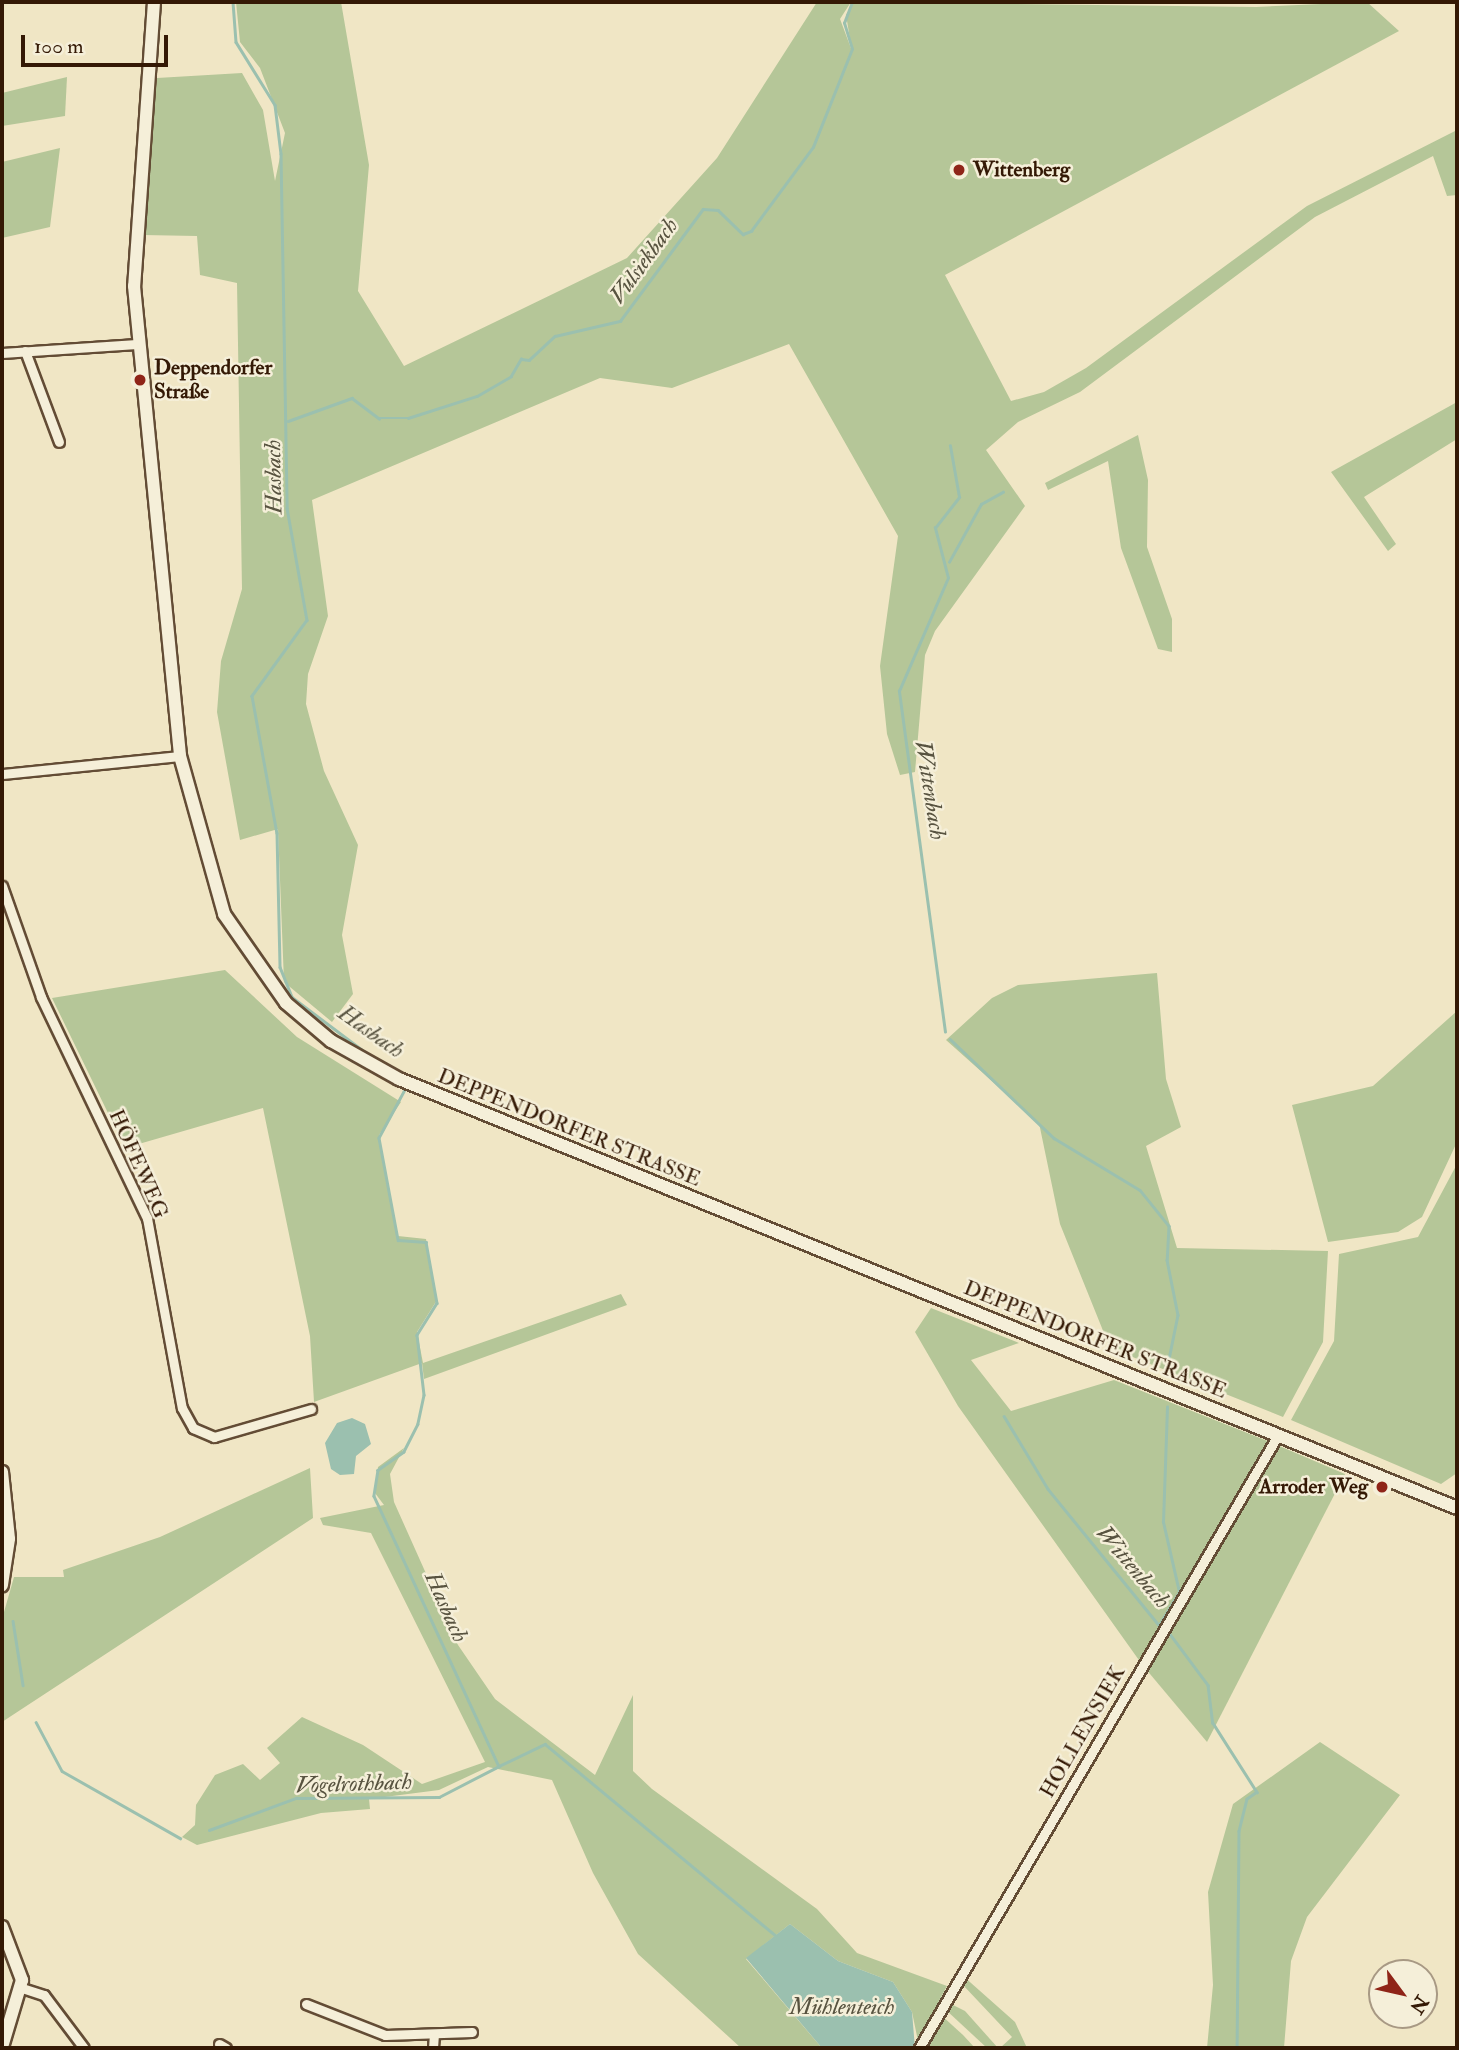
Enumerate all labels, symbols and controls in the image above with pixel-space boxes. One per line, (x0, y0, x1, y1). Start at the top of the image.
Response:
scale bar (24, 21, 172, 65)
text: 100 m (34, 33, 84, 60)
place label: Wittenberg (973, 157, 1070, 183)
marker: Wittenberg (951, 162, 967, 178)
water label: Vulsiekbach (604, 213, 684, 309)
place label: Deppendorfer Straße (154, 355, 272, 405)
marker: Deppendorfer Straße (132, 372, 148, 388)
water label: Hasbach (260, 440, 288, 514)
water label: Wittenbach (909, 738, 951, 842)
water label: Hasbach (333, 999, 409, 1065)
street label: DEPPENDORFER STRASSE (434, 1064, 704, 1192)
street label: HÖFEWEG (103, 1106, 173, 1222)
street label: DEPPENDORFER STRASSE (960, 1276, 1230, 1404)
place label: Arroder Weg (1259, 1474, 1368, 1500)
marker: Arroder Weg (1374, 1479, 1390, 1495)
water label: Wittenbach (1090, 1520, 1176, 1614)
water label: Hasbach (418, 1567, 474, 1647)
street label: HOLLENSIEK (1035, 1661, 1131, 1803)
water label: Vogelrothbach (295, 1768, 413, 1800)
north arrow (1368, 1959, 1438, 2029)
text: N (1404, 1991, 1434, 2018)
water label: Mühlenteich (789, 1993, 895, 2021)

